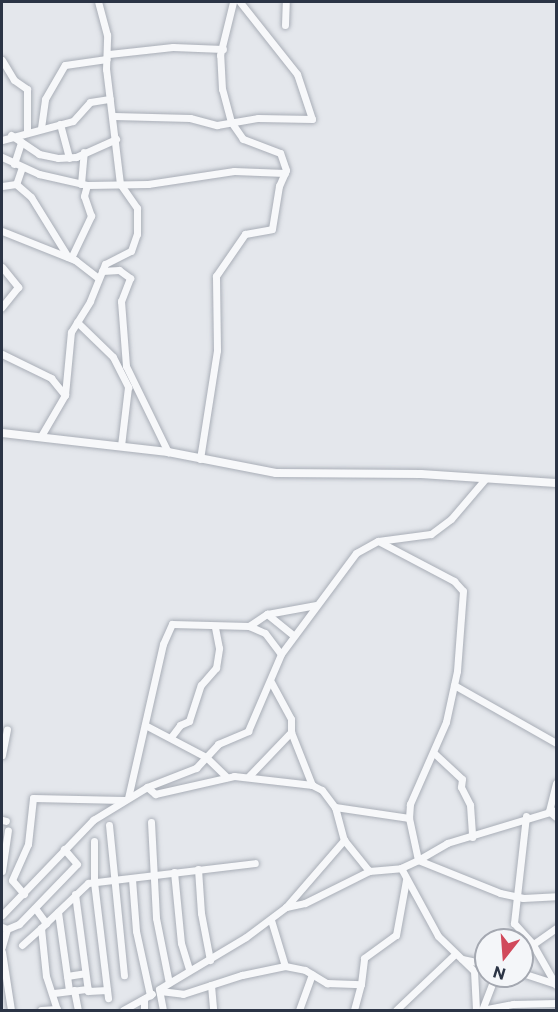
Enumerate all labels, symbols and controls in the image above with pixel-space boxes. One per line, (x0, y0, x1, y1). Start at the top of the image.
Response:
north arrow (474, 928, 534, 988)
text: N (491, 963, 508, 985)

